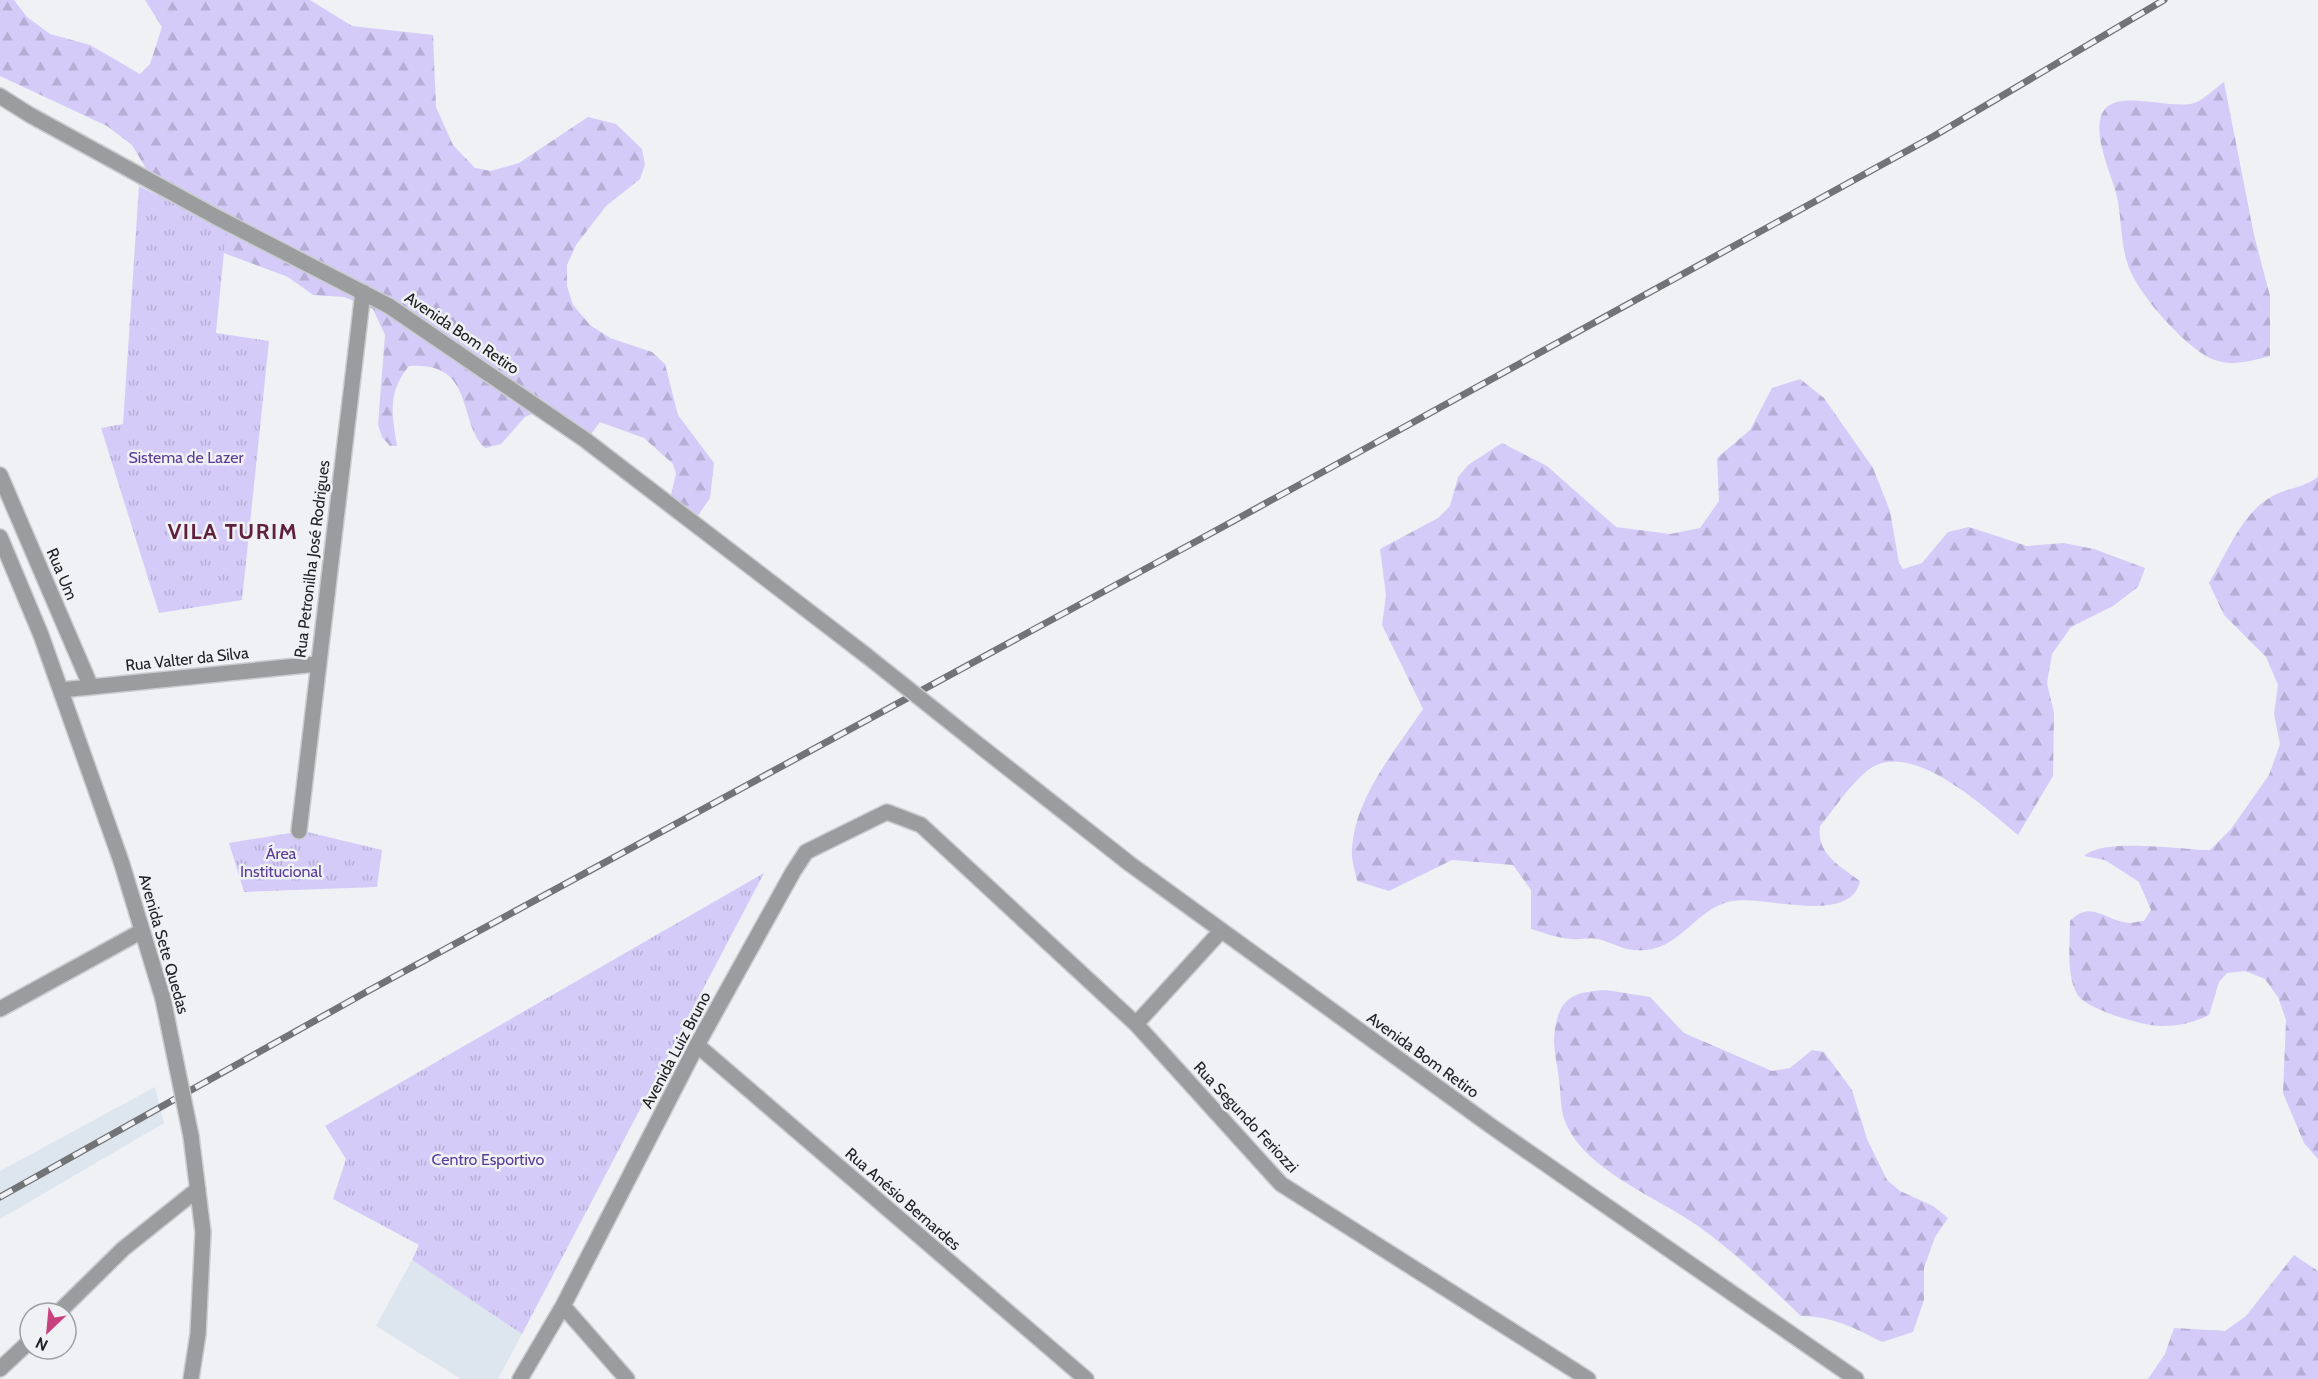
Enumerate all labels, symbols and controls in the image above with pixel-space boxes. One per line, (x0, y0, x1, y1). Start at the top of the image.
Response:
street label: Avenida Bom Retiro (401, 288, 523, 378)
park label: Sistema de Lazer (128, 448, 244, 467)
street label: Rua Petronilha José Rodrigues (290, 459, 334, 659)
district label: VILA TURIM (168, 518, 298, 545)
street label: Rua Um (43, 545, 81, 603)
street label: Rua Valter da Silva (124, 643, 250, 675)
park label: Área Institucional (240, 844, 322, 881)
street label: Avenida Sete Quedas (135, 872, 193, 1016)
street label: Avenida Luiz Bruno (637, 988, 715, 1111)
street label: Avenida Bom Retiro (1363, 1008, 1483, 1102)
street label: Rua Segundo Feriozzi (1190, 1058, 1302, 1176)
street label: Rua Anésio Bernardes (841, 1144, 965, 1254)
park label: Centro Esportivo (432, 1150, 545, 1169)
north arrow (18, 1301, 78, 1361)
text: N (32, 1333, 51, 1355)

